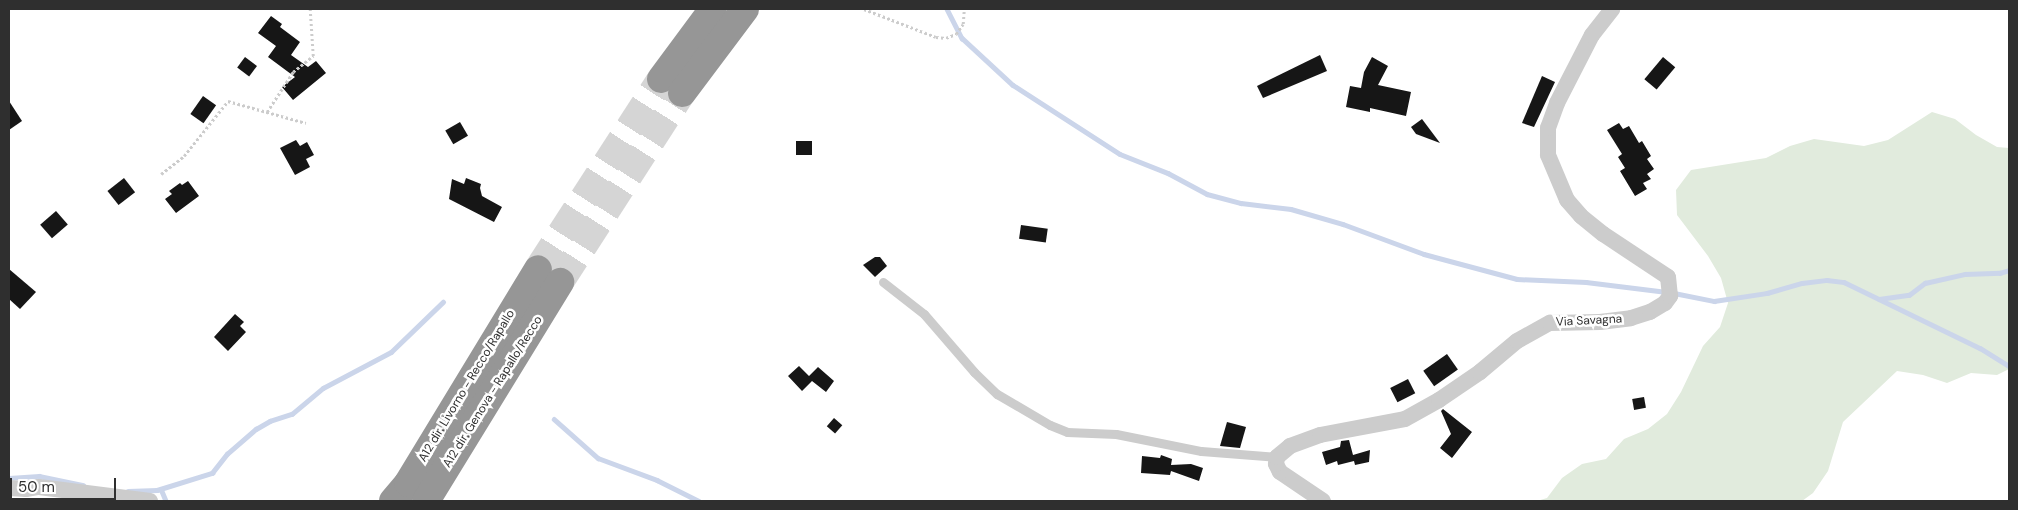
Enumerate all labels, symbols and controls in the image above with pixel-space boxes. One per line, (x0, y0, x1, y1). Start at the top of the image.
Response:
street label: A12 dir. Livorno - Recco/Rapallo (416, 307, 518, 465)
street label: Via Savagna (1555, 312, 1623, 330)
street label: A12 dir. Genova - Rapallo/Recco (440, 314, 546, 470)
scale bar (12, 468, 119, 500)
text: 50 m (18, 477, 55, 497)

